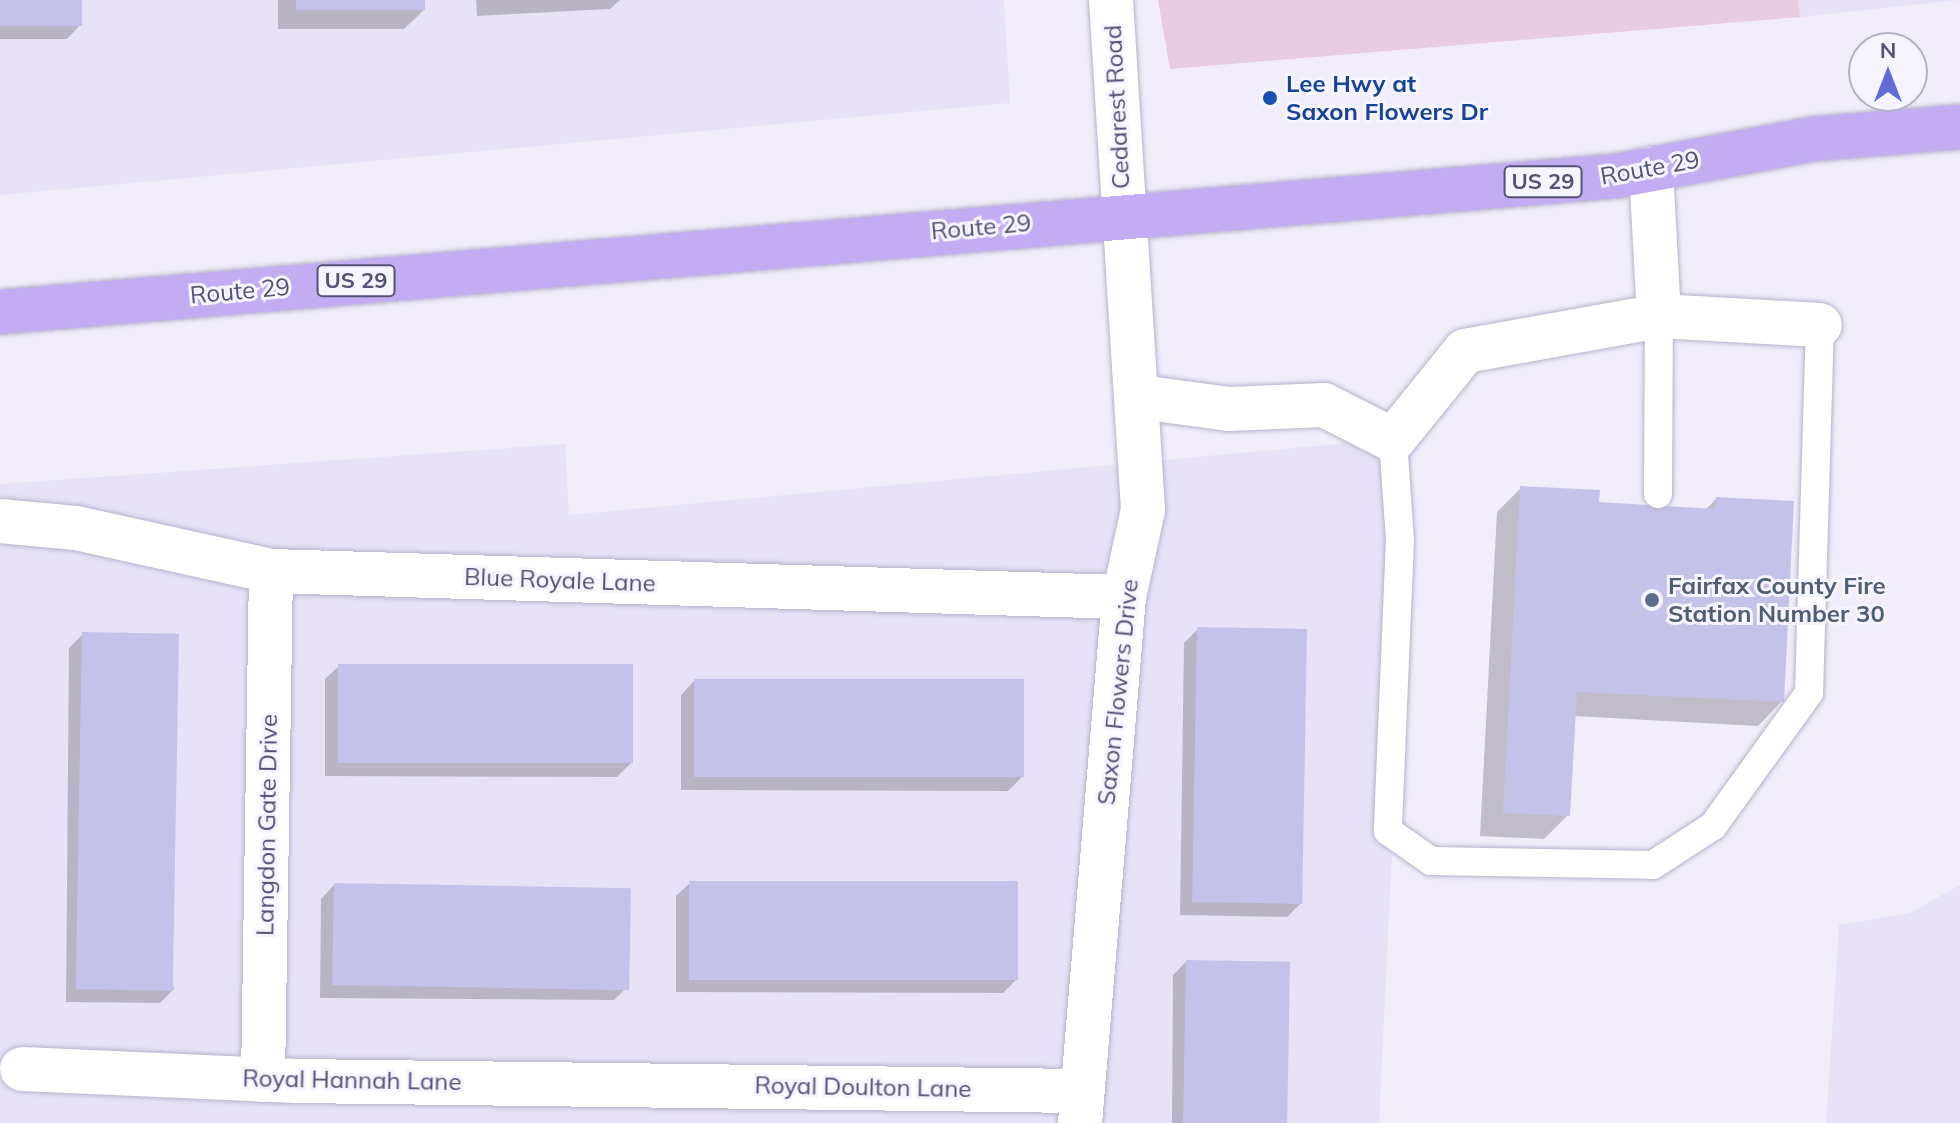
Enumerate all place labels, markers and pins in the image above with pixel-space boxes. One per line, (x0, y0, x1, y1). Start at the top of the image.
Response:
place label: Lee Hwy at Saxon Flowers Dr (1286, 70, 1488, 126)
marker: Lee Hwy at Saxon Flowers Dr (1261, 89, 1279, 107)
place label: Fairfax County Fire Station Number 30 (1668, 572, 1886, 628)
marker: Fairfax County Fire Station Number 30 (1643, 591, 1661, 609)

